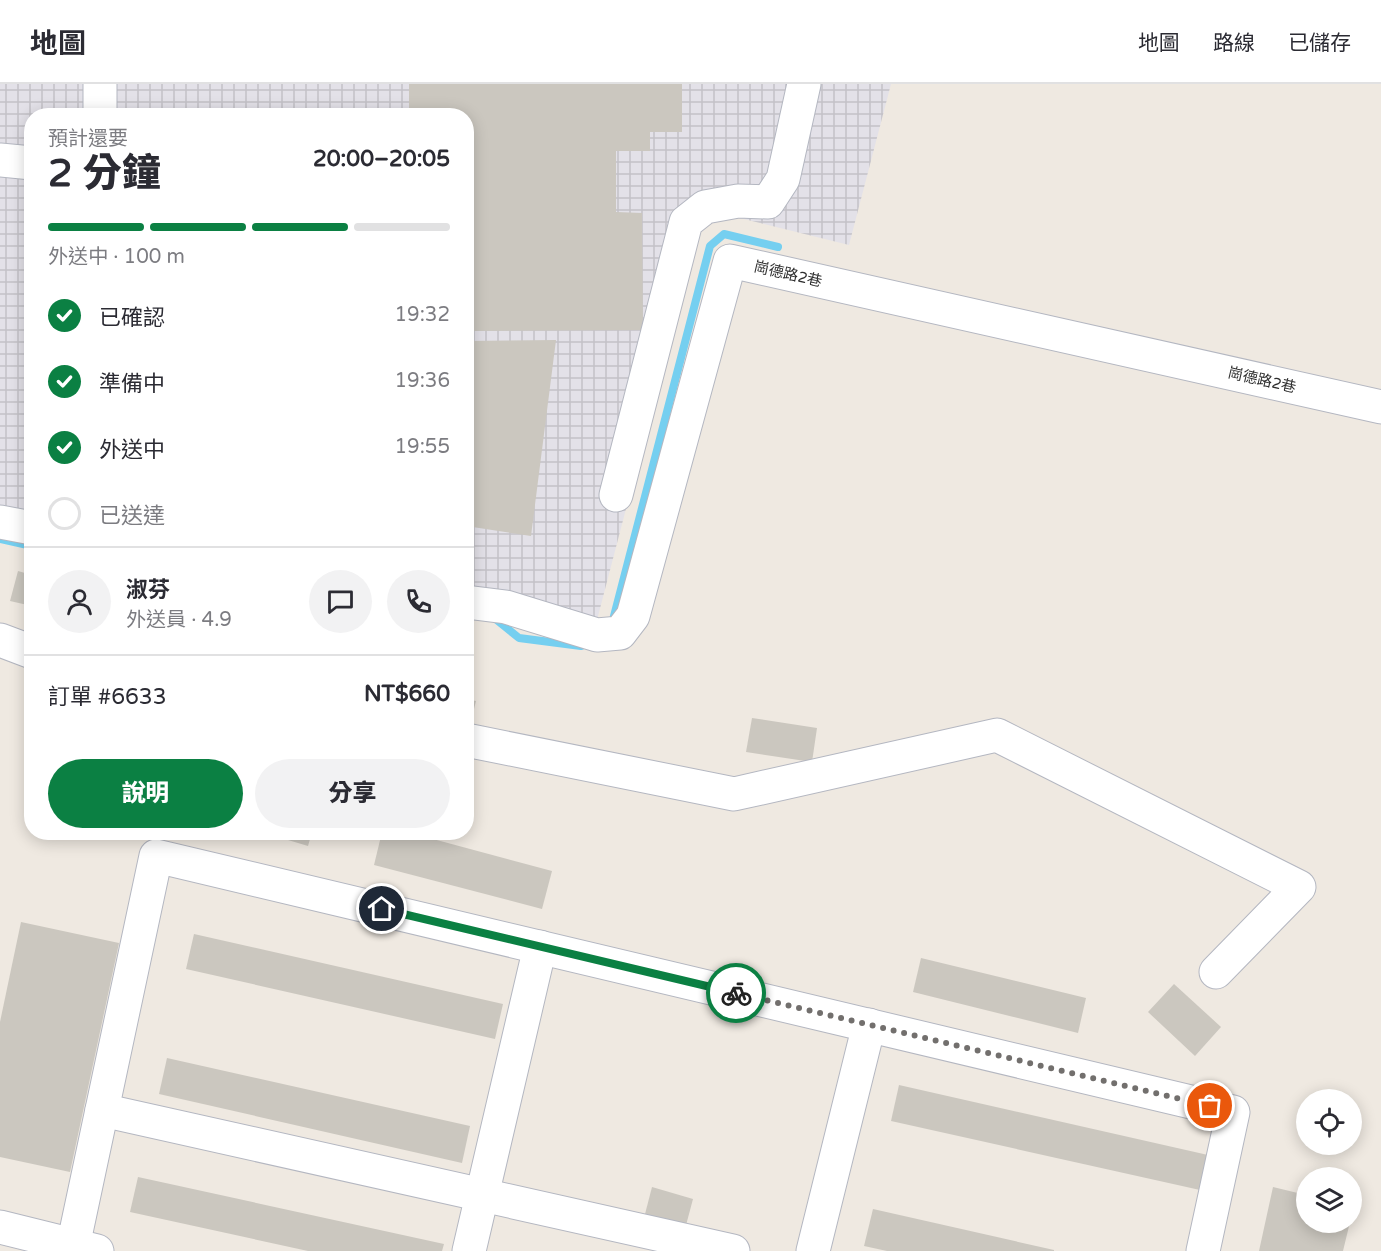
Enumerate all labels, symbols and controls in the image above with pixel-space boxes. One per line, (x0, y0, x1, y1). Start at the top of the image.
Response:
text: 地圖 (30, 27, 86, 61)
text: 地圖 (1138, 31, 1180, 56)
text: 路線 (1213, 31, 1255, 56)
text: 已儲存 (1288, 31, 1351, 56)
text: 預計還要 (48, 127, 128, 151)
text: 20:00–20:05 (313, 146, 450, 172)
text: 2 分鐘 (48, 150, 161, 197)
text: 外送中 · 100 m (48, 245, 185, 269)
street label: 崗德路2巷 (752, 257, 824, 291)
icon: check (48, 299, 81, 332)
text: 19:32 (395, 303, 450, 327)
text: 已確認 (99, 305, 165, 331)
street label: 崗德路2巷 (1226, 363, 1298, 397)
icon: check (48, 365, 81, 398)
text: 19:36 (395, 369, 450, 393)
text: 準備中 (99, 371, 165, 397)
icon: check (48, 431, 81, 464)
text: 19:55 (395, 435, 450, 459)
text: 外送中 (99, 437, 165, 463)
text: 已送達 (99, 503, 165, 529)
button: person (48, 570, 111, 633)
button: chat (309, 570, 372, 633)
button: phone (387, 570, 450, 633)
text: 淑芬 (126, 577, 170, 603)
text: 外送員 · 4.9 (126, 608, 232, 632)
text: NT$660 (364, 681, 450, 707)
text: 訂單 #6633 (48, 684, 166, 710)
button: 說明 (48, 759, 243, 828)
button: 分享 (255, 759, 450, 828)
pin (356, 883, 407, 934)
icon: home (365, 892, 398, 925)
courier (706, 963, 766, 1023)
icon: bike (720, 977, 753, 1010)
pin (1184, 1080, 1235, 1131)
icon: bag (1193, 1089, 1226, 1122)
map controls (1296, 1089, 1362, 1233)
button: locate (1296, 1089, 1362, 1155)
button: layers (1296, 1167, 1362, 1233)

